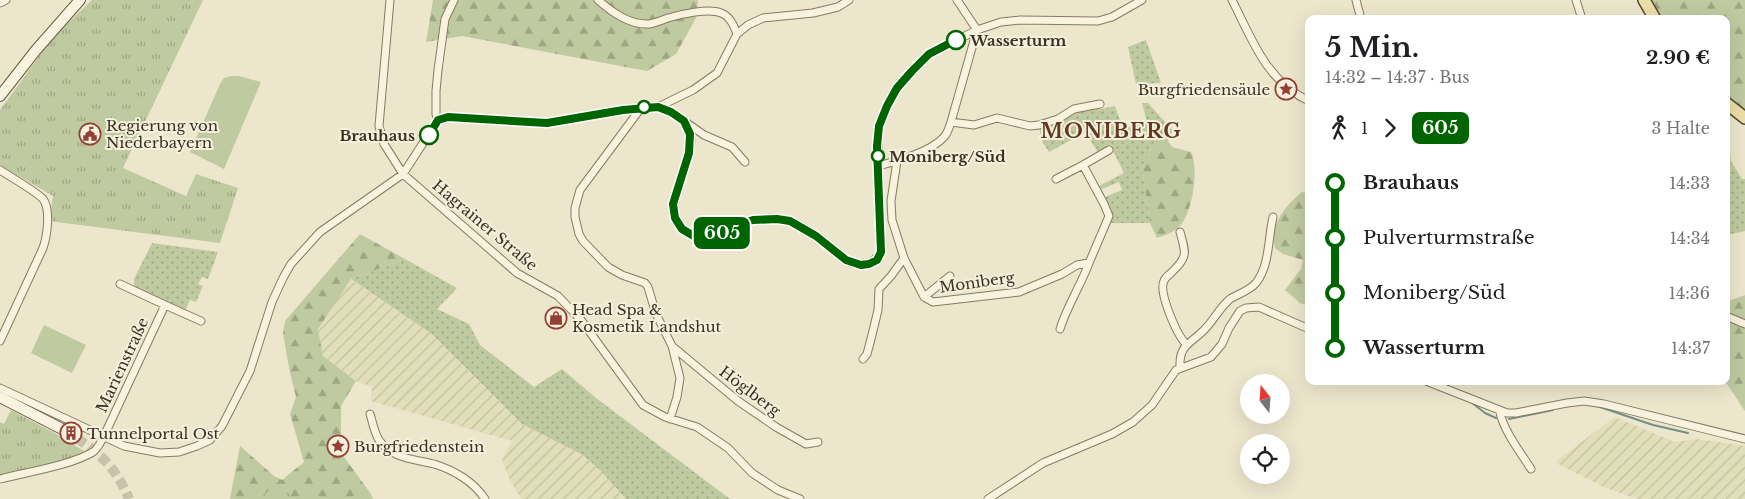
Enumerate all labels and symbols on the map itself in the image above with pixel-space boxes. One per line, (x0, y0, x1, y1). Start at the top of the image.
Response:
marker: Wasserturm (946, 30, 966, 50)
place label: Wasserturm (969, 31, 1067, 50)
place icon: Burgfriedensäule (1274, 77, 1298, 101)
place label: Burgfriedensäule (1138, 80, 1270, 99)
unlabelled marker (637, 100, 651, 114)
place label: Regierung von Niederbayern (106, 116, 218, 152)
district label: MONIBERG (1040, 119, 1182, 143)
public building icon: Regierung von Niederbayern (78, 122, 102, 146)
marker: Brauhaus (419, 125, 439, 145)
place label: Brauhaus (339, 126, 415, 145)
place label: Moniberg/Süd (889, 147, 1006, 166)
marker: Moniberg/Süd (871, 149, 885, 163)
street label: Hagrainer Straße (429, 176, 541, 274)
line badge: 605 (693, 217, 751, 249)
street label: Moniberg (938, 267, 1017, 297)
place label: Head Spa & Kosmetik Landshut (572, 300, 722, 336)
shop icon: Head Spa & Kosmetik Landshut (544, 306, 568, 330)
street label: Marienstraße (92, 314, 152, 416)
street label: Höglberg (716, 362, 785, 421)
north arrow (1240, 374, 1290, 424)
building icon: Tunnelportal Ost (59, 421, 83, 445)
place label: Tunnelportal Ost (87, 424, 220, 443)
place icon: Burgfriedenstein (326, 434, 350, 458)
place label: Burgfriedenstein (354, 437, 484, 456)

